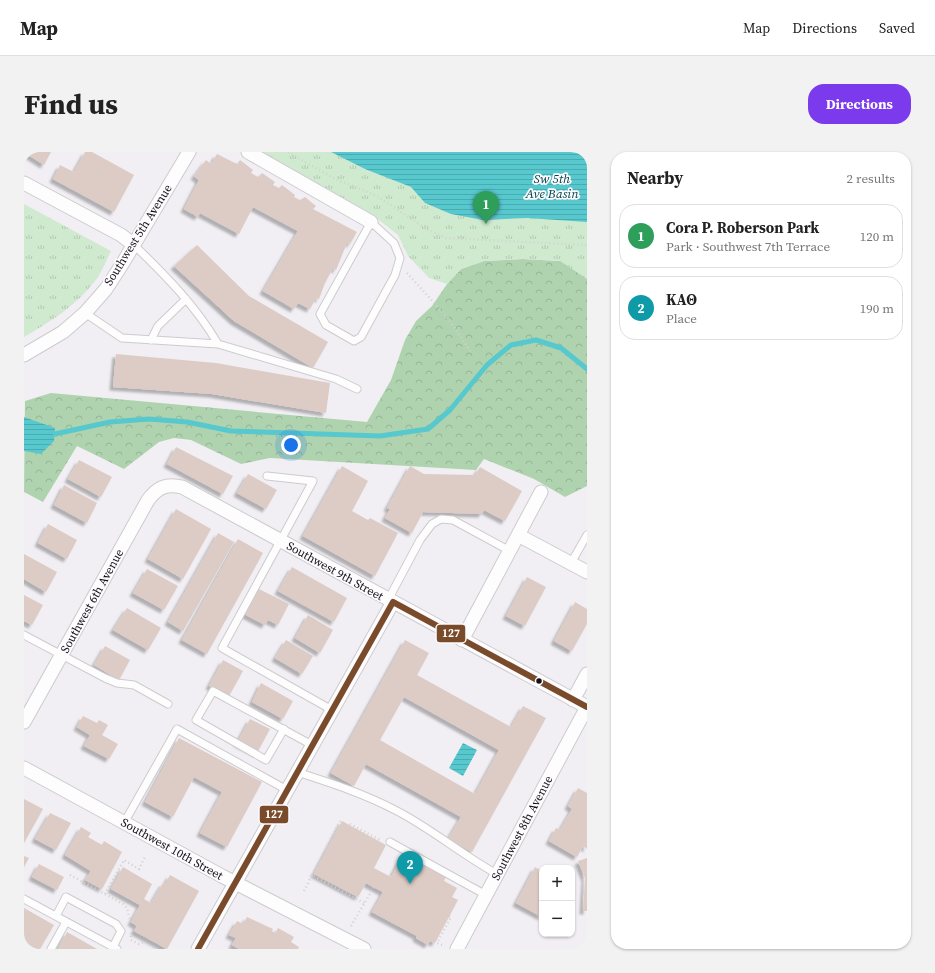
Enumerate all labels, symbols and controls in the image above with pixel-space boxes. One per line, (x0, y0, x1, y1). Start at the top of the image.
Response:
text: Map (20, 15, 58, 41)
text: Map (743, 18, 770, 38)
text: Directions (792, 18, 857, 38)
text: Saved (879, 18, 915, 38)
button: Directions (808, 84, 911, 124)
text: Find us (24, 85, 118, 123)
text: Nearby (627, 166, 683, 190)
water label: Sw 5th Ave Basin (524, 170, 579, 202)
text: 2 results (847, 170, 895, 187)
street label: Southwest 5th Avenue (100, 181, 176, 289)
pin: 1 (473, 191, 499, 224)
text: Cora P. Roberson Park (666, 217, 819, 238)
text: 1 (637, 228, 645, 245)
text: 120 m (860, 228, 894, 245)
text: Park · Southwest 7th Terrace (666, 238, 830, 255)
text: ΚΑΘ (666, 289, 697, 310)
text: 2 (637, 300, 645, 317)
text: 190 m (860, 300, 894, 317)
text: Place (666, 310, 697, 327)
your location (281, 435, 301, 455)
street label: Southwest 9th Street (284, 538, 386, 604)
street label: Southwest 6th Avenue (57, 546, 127, 656)
line badge: 127 (436, 624, 466, 643)
text: 127 (442, 626, 460, 641)
unlabelled marker (534, 676, 544, 686)
street label: Southwest 8th Avenue (488, 773, 556, 883)
line badge: 127 (259, 805, 289, 824)
text: 127 (265, 807, 283, 822)
street label: Southwest 10th Street (118, 814, 226, 884)
pin: 2 (397, 851, 423, 884)
map controls (539, 865, 575, 937)
button: + (539, 865, 575, 901)
button: − (539, 901, 575, 937)

